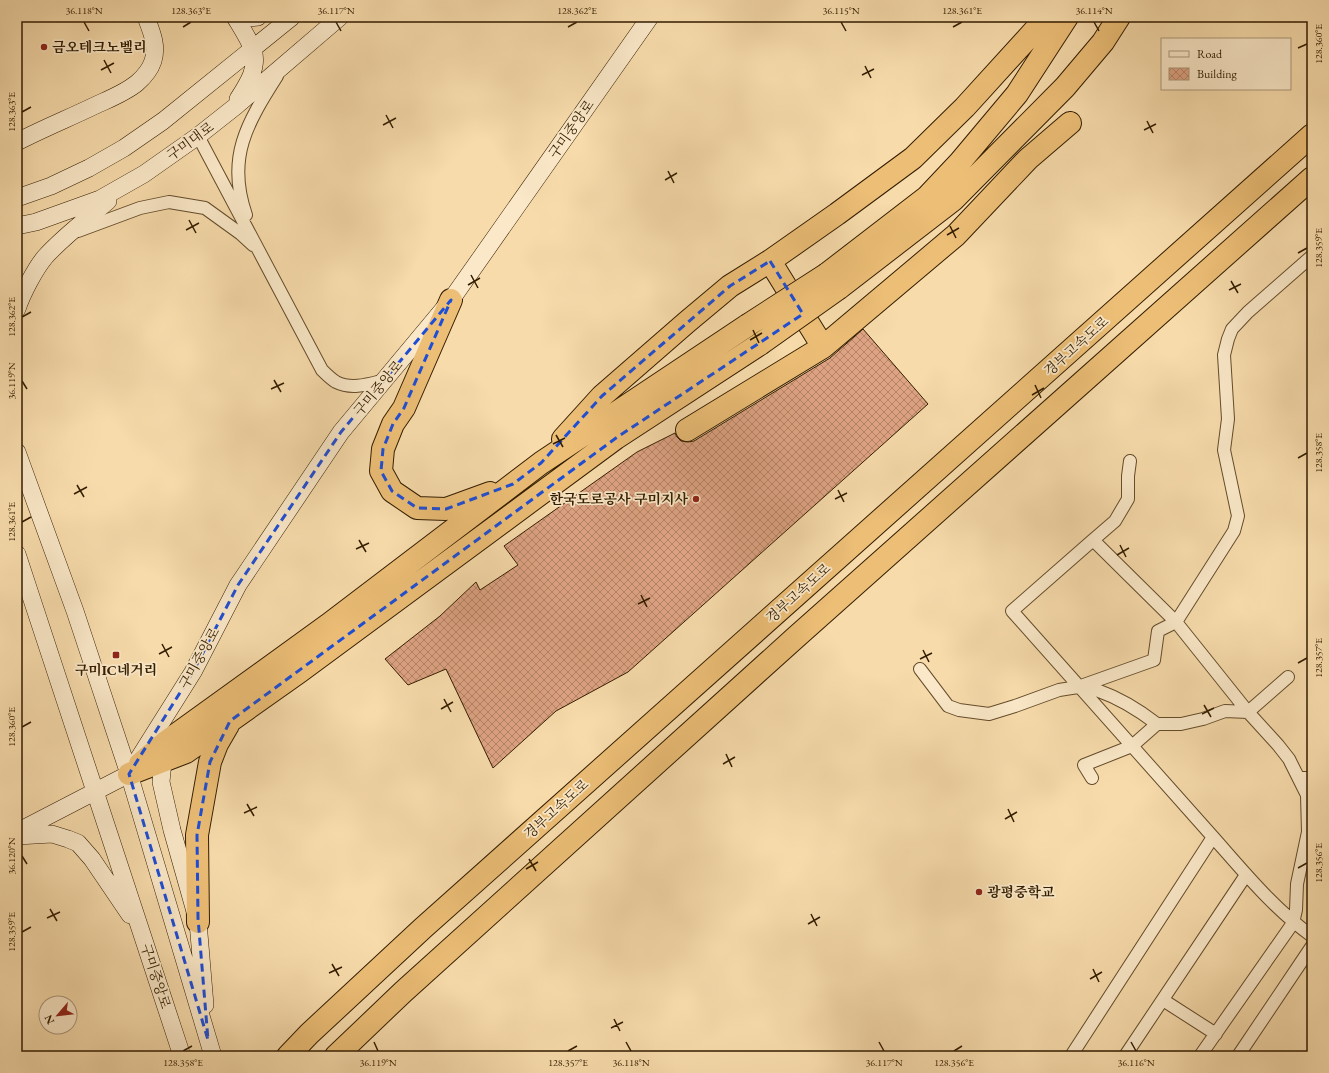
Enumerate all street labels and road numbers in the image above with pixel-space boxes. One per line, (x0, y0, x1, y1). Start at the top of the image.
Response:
street label: 구미중앙로 (544, 96, 598, 162)
street label: 구미대로 (163, 118, 218, 164)
street label: 경부고속도로 (1040, 312, 1113, 380)
street label: 구미중앙로 (349, 356, 407, 420)
street label: 경부고속도로 (762, 559, 835, 627)
street label: 구미중앙로 (175, 624, 223, 692)
street label: 경부고속도로 (520, 775, 593, 843)
street label: 구미중앙로 (137, 941, 175, 1011)

